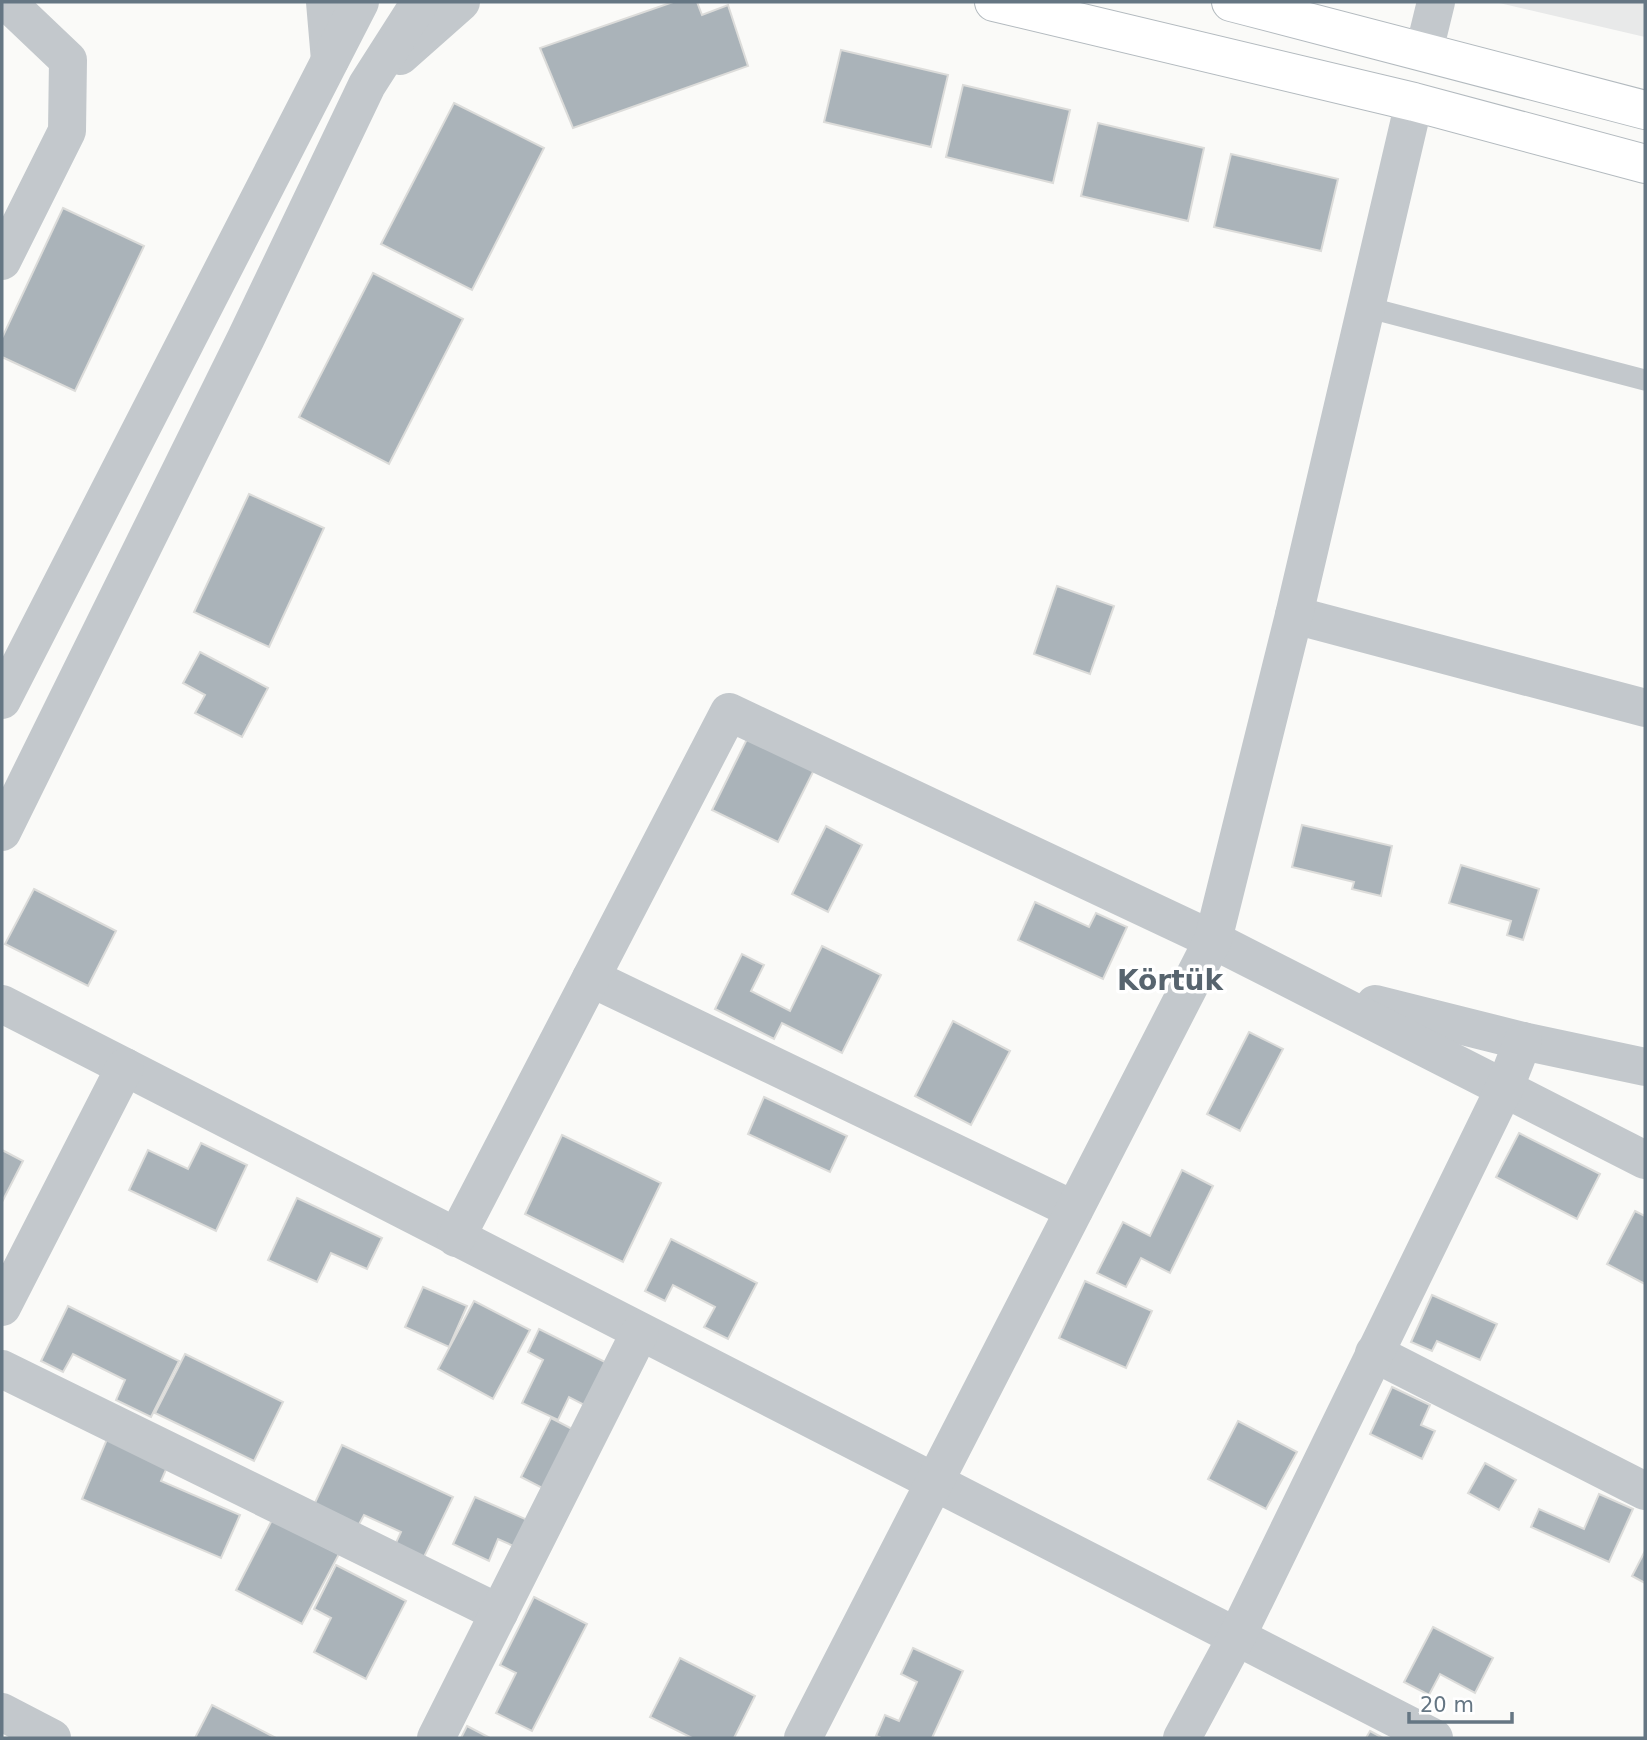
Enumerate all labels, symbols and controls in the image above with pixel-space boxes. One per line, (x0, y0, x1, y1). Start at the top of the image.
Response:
district label: Körtük (1117, 964, 1224, 997)
scale bar (1409, 1680, 1512, 1724)
text: 20 m (1420, 1693, 1474, 1717)

